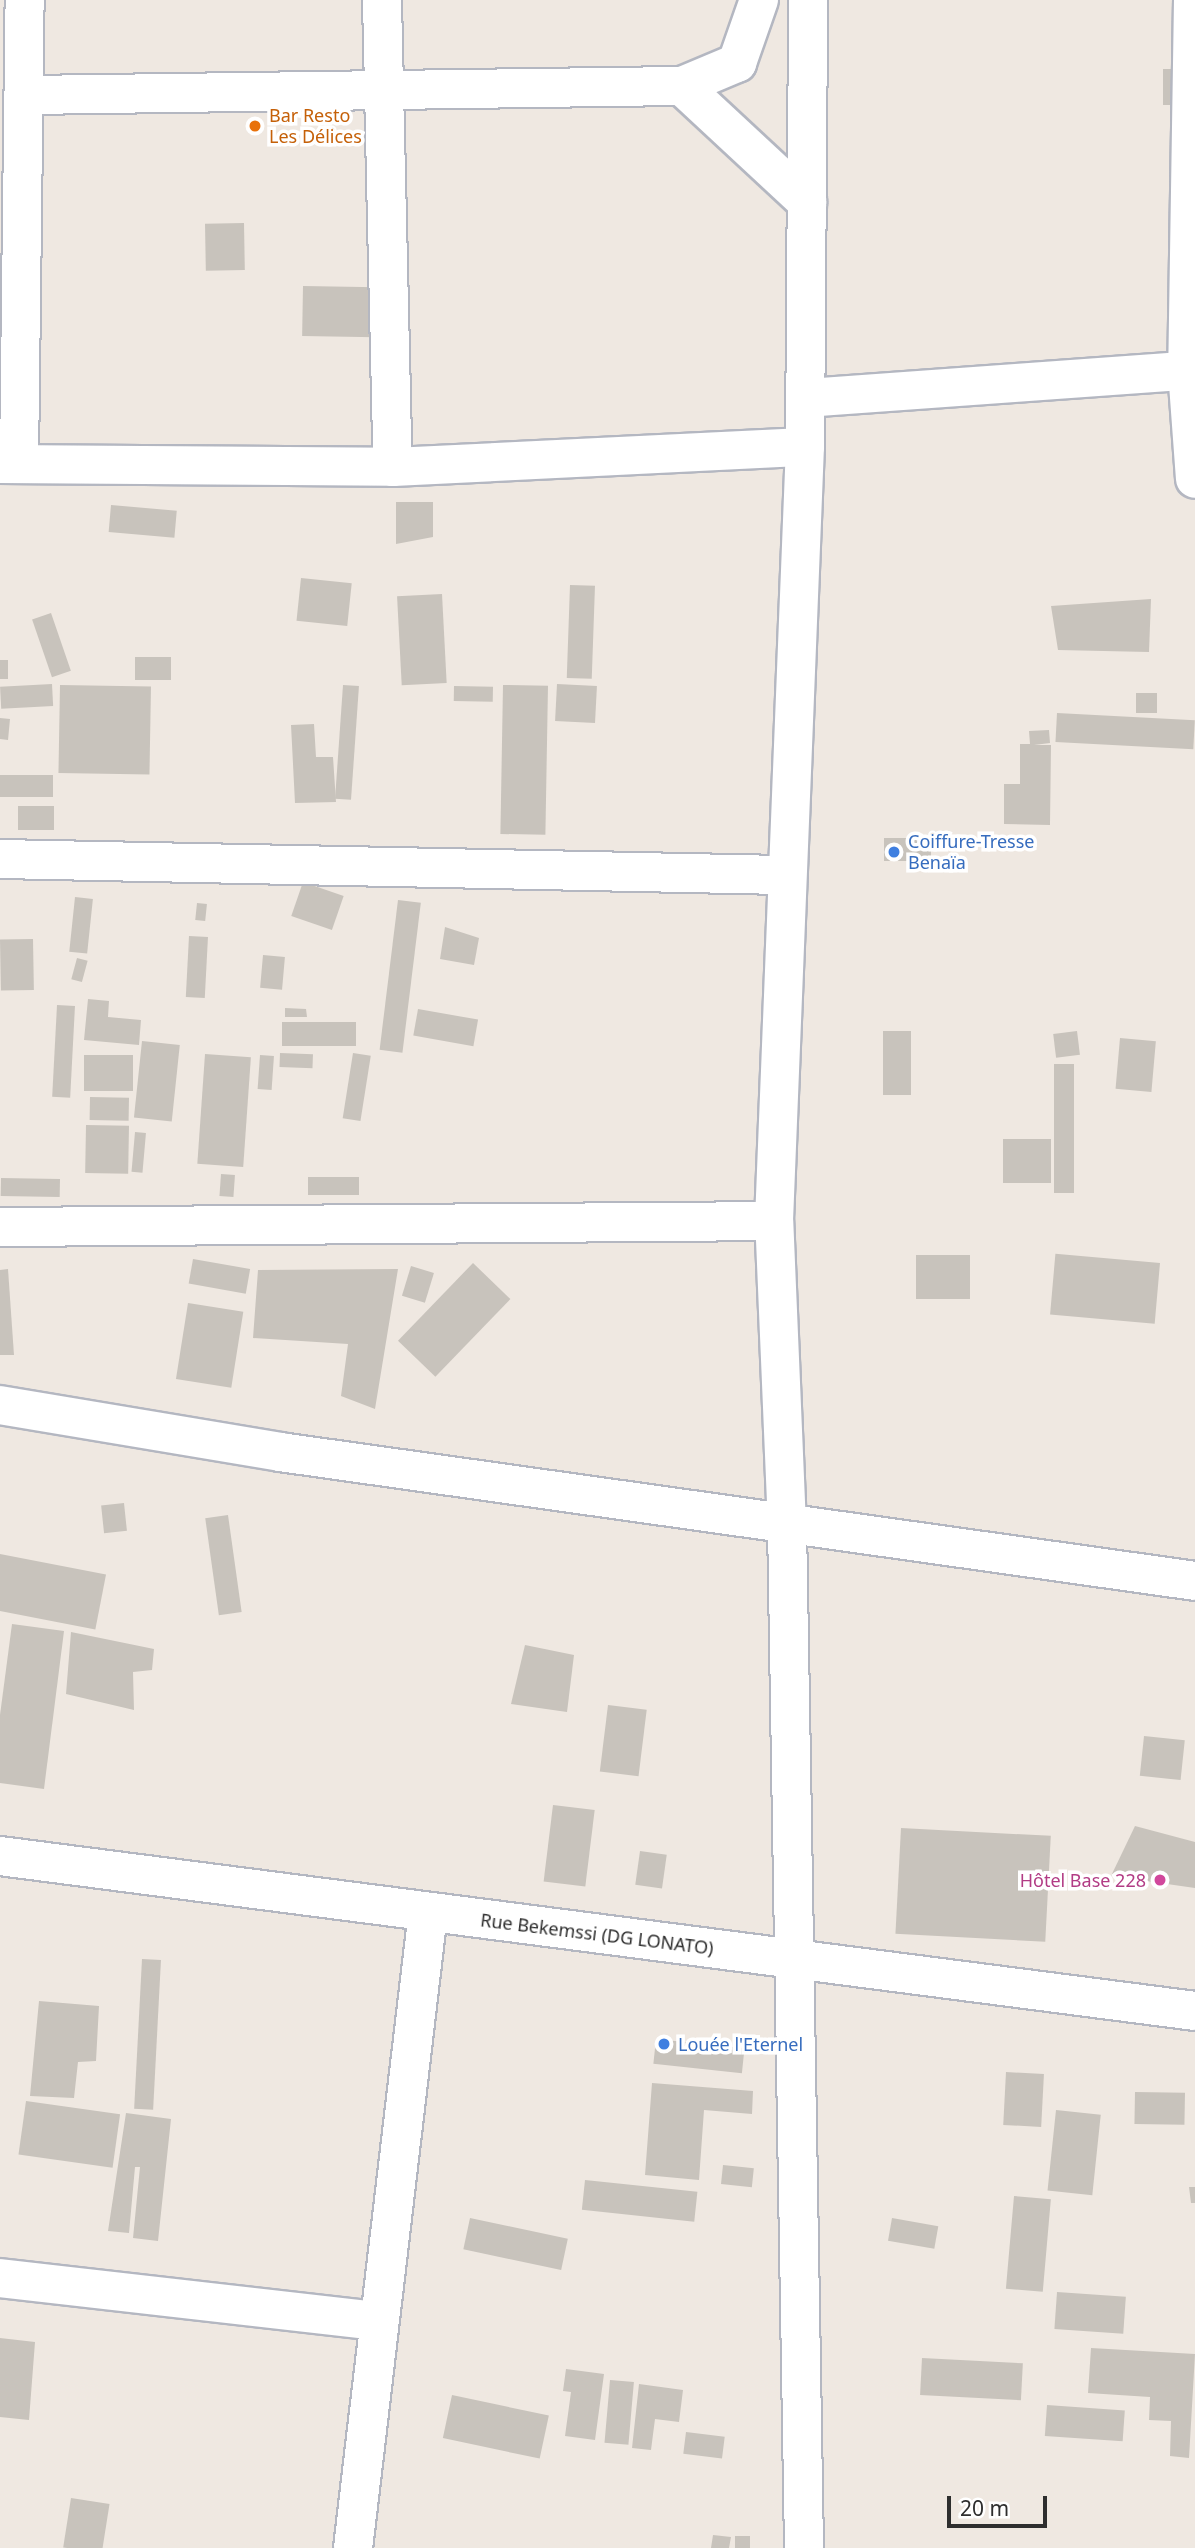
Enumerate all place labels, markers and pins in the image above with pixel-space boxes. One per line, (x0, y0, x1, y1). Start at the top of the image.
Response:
place label: Bar Resto Les Délices (269, 105, 362, 148)
marker: Bar Resto Les Délices (247, 118, 263, 134)
place label: Coiffure-Tresse Benaïa (908, 831, 1034, 874)
marker: Coiffure-Tresse Benaïa (886, 844, 902, 860)
place label: Hôtel Base 228 (1020, 1869, 1146, 1891)
marker: Hôtel Base 228 (1152, 1872, 1168, 1888)
place label: Louée l'Eternel (678, 2033, 803, 2055)
marker: Louée l'Eternel (656, 2036, 672, 2052)

